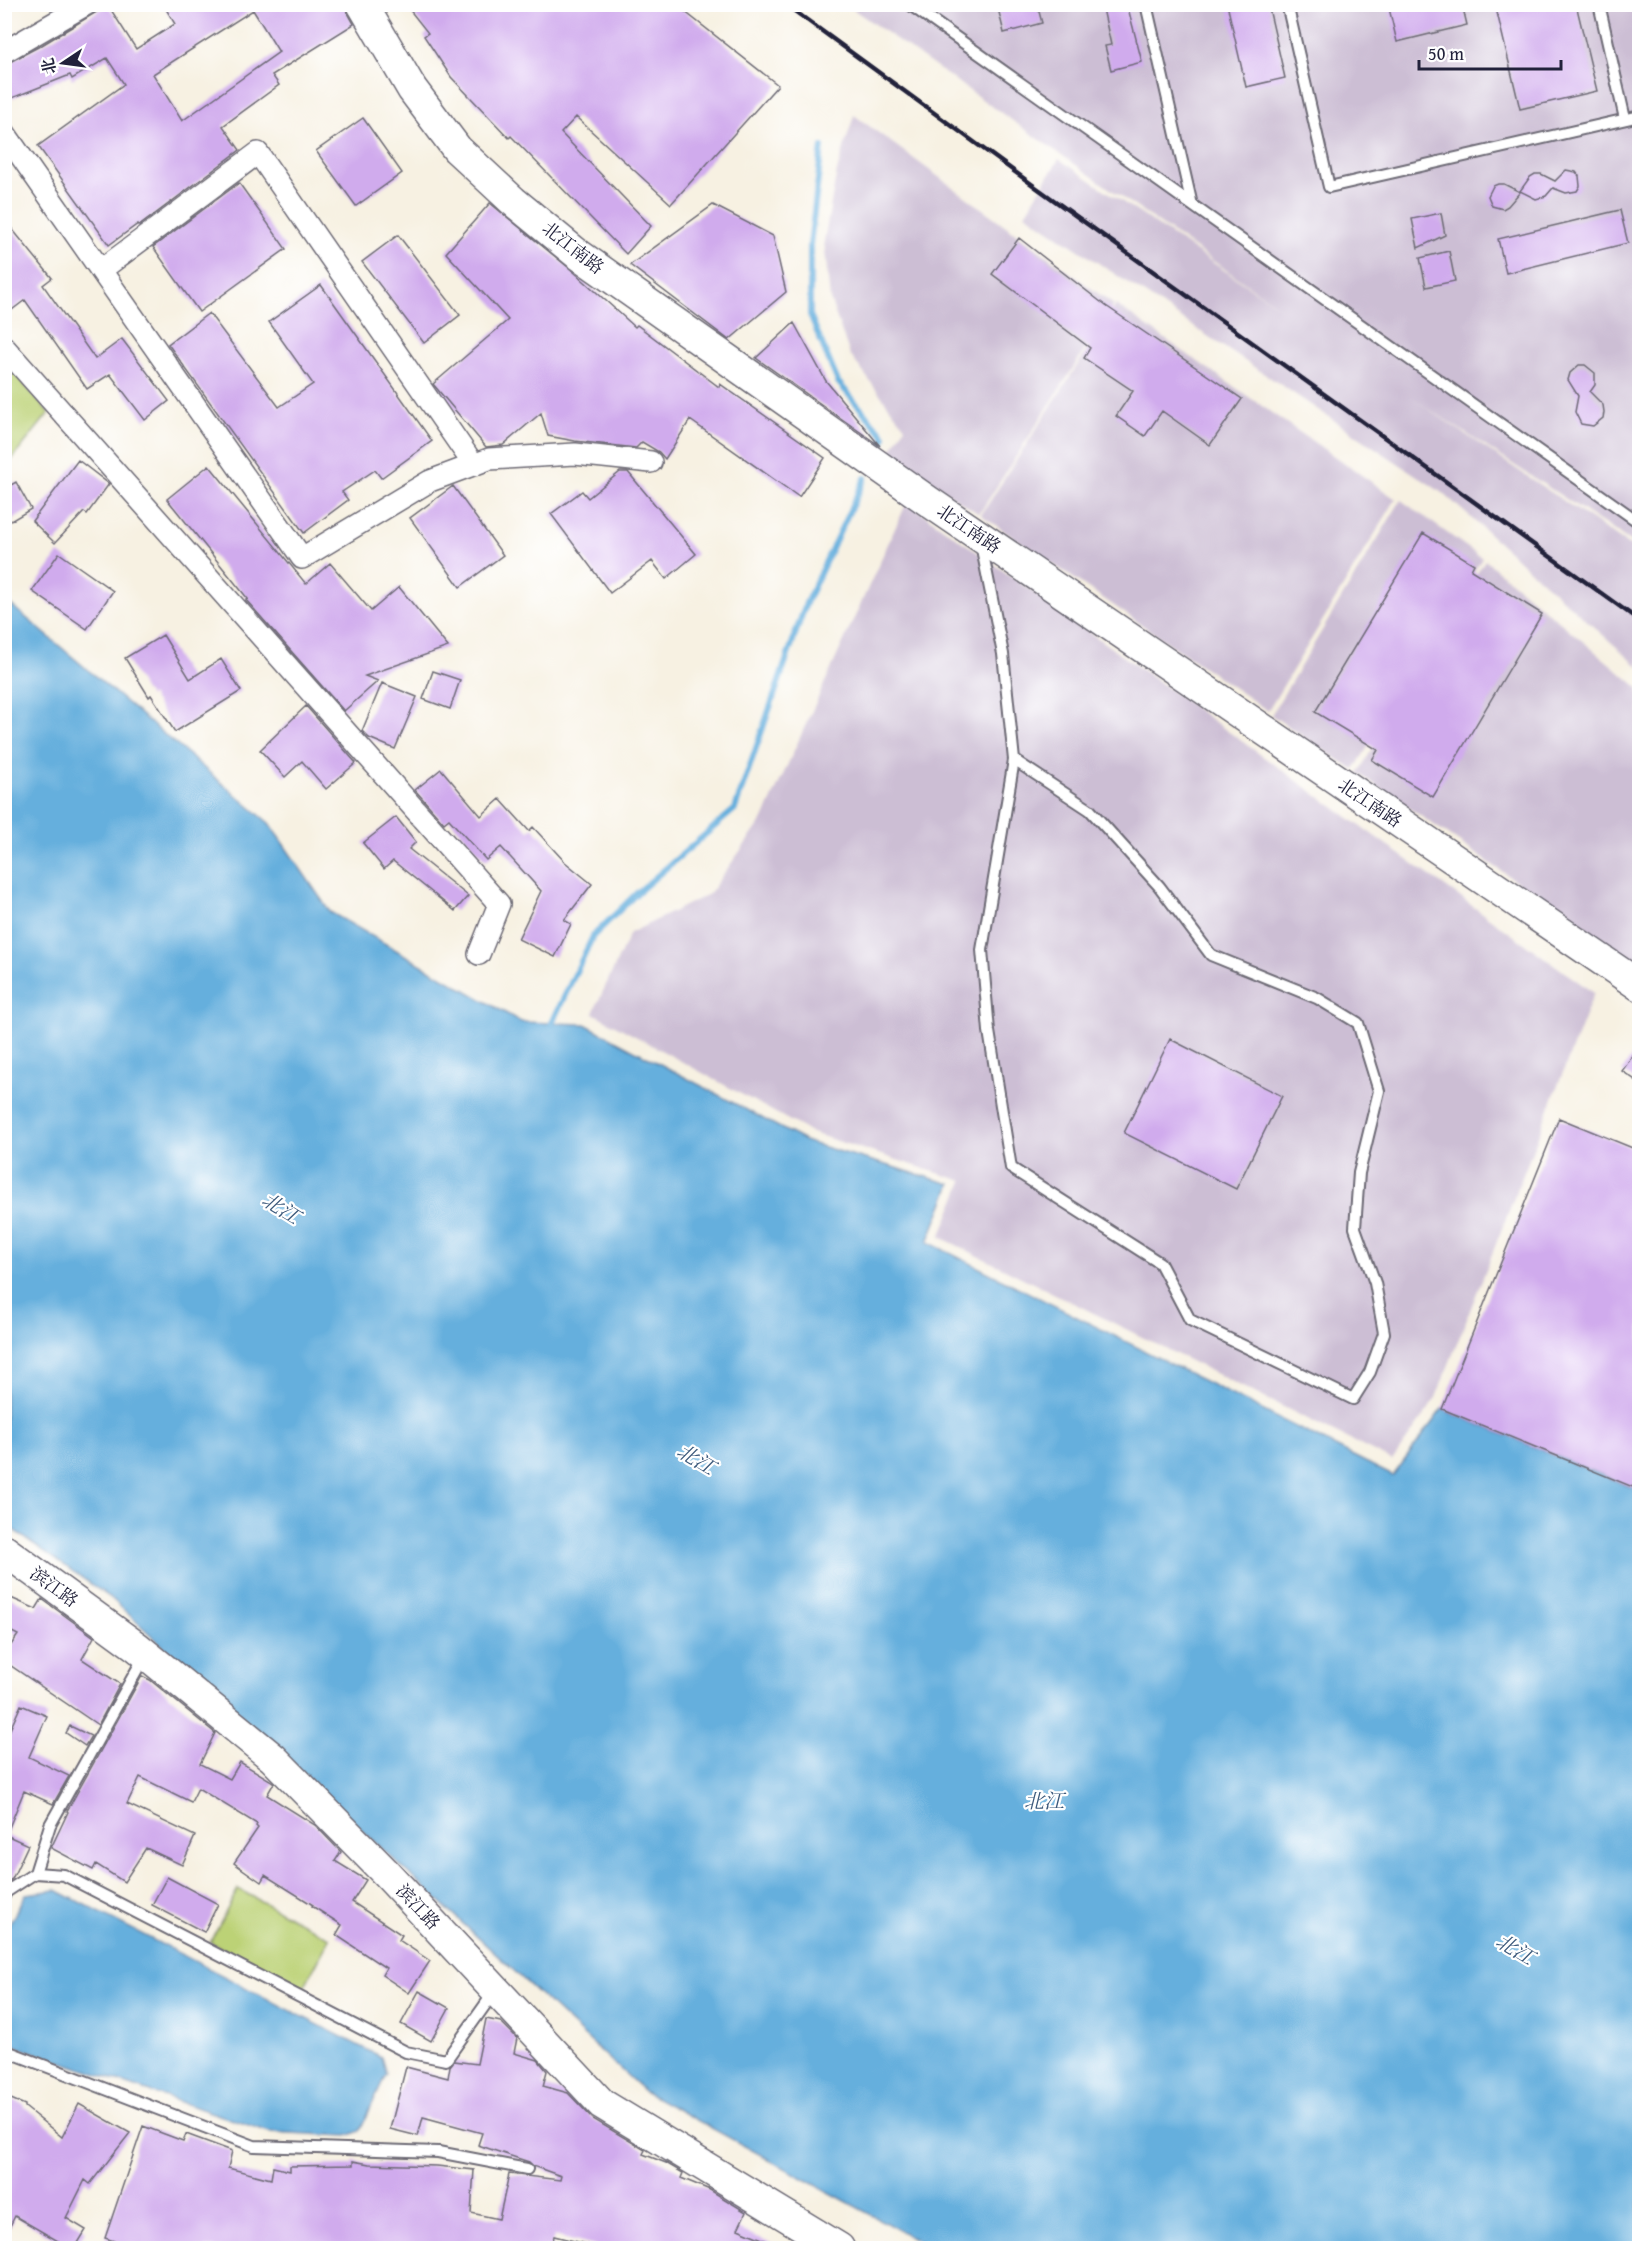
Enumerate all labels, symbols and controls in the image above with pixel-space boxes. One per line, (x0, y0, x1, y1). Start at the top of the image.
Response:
north arrow (33, 33, 93, 93)
scale bar (1419, 33, 1562, 71)
text: 50 m (1428, 40, 1464, 67)
text: 北 (35, 56, 62, 77)
street label: 北江南路 (537, 215, 610, 280)
street label: 北江南路 (932, 497, 1007, 560)
street label: 北江南路 (1333, 771, 1408, 834)
water label: 北江 (257, 1185, 308, 1232)
water label: 北江 (672, 1436, 723, 1483)
street label: 滨江路 (25, 1560, 84, 1613)
water label: 北江 (1024, 1786, 1067, 1815)
street label: 滨江路 (390, 1878, 447, 1936)
water label: 北江 (1491, 1926, 1542, 1973)

